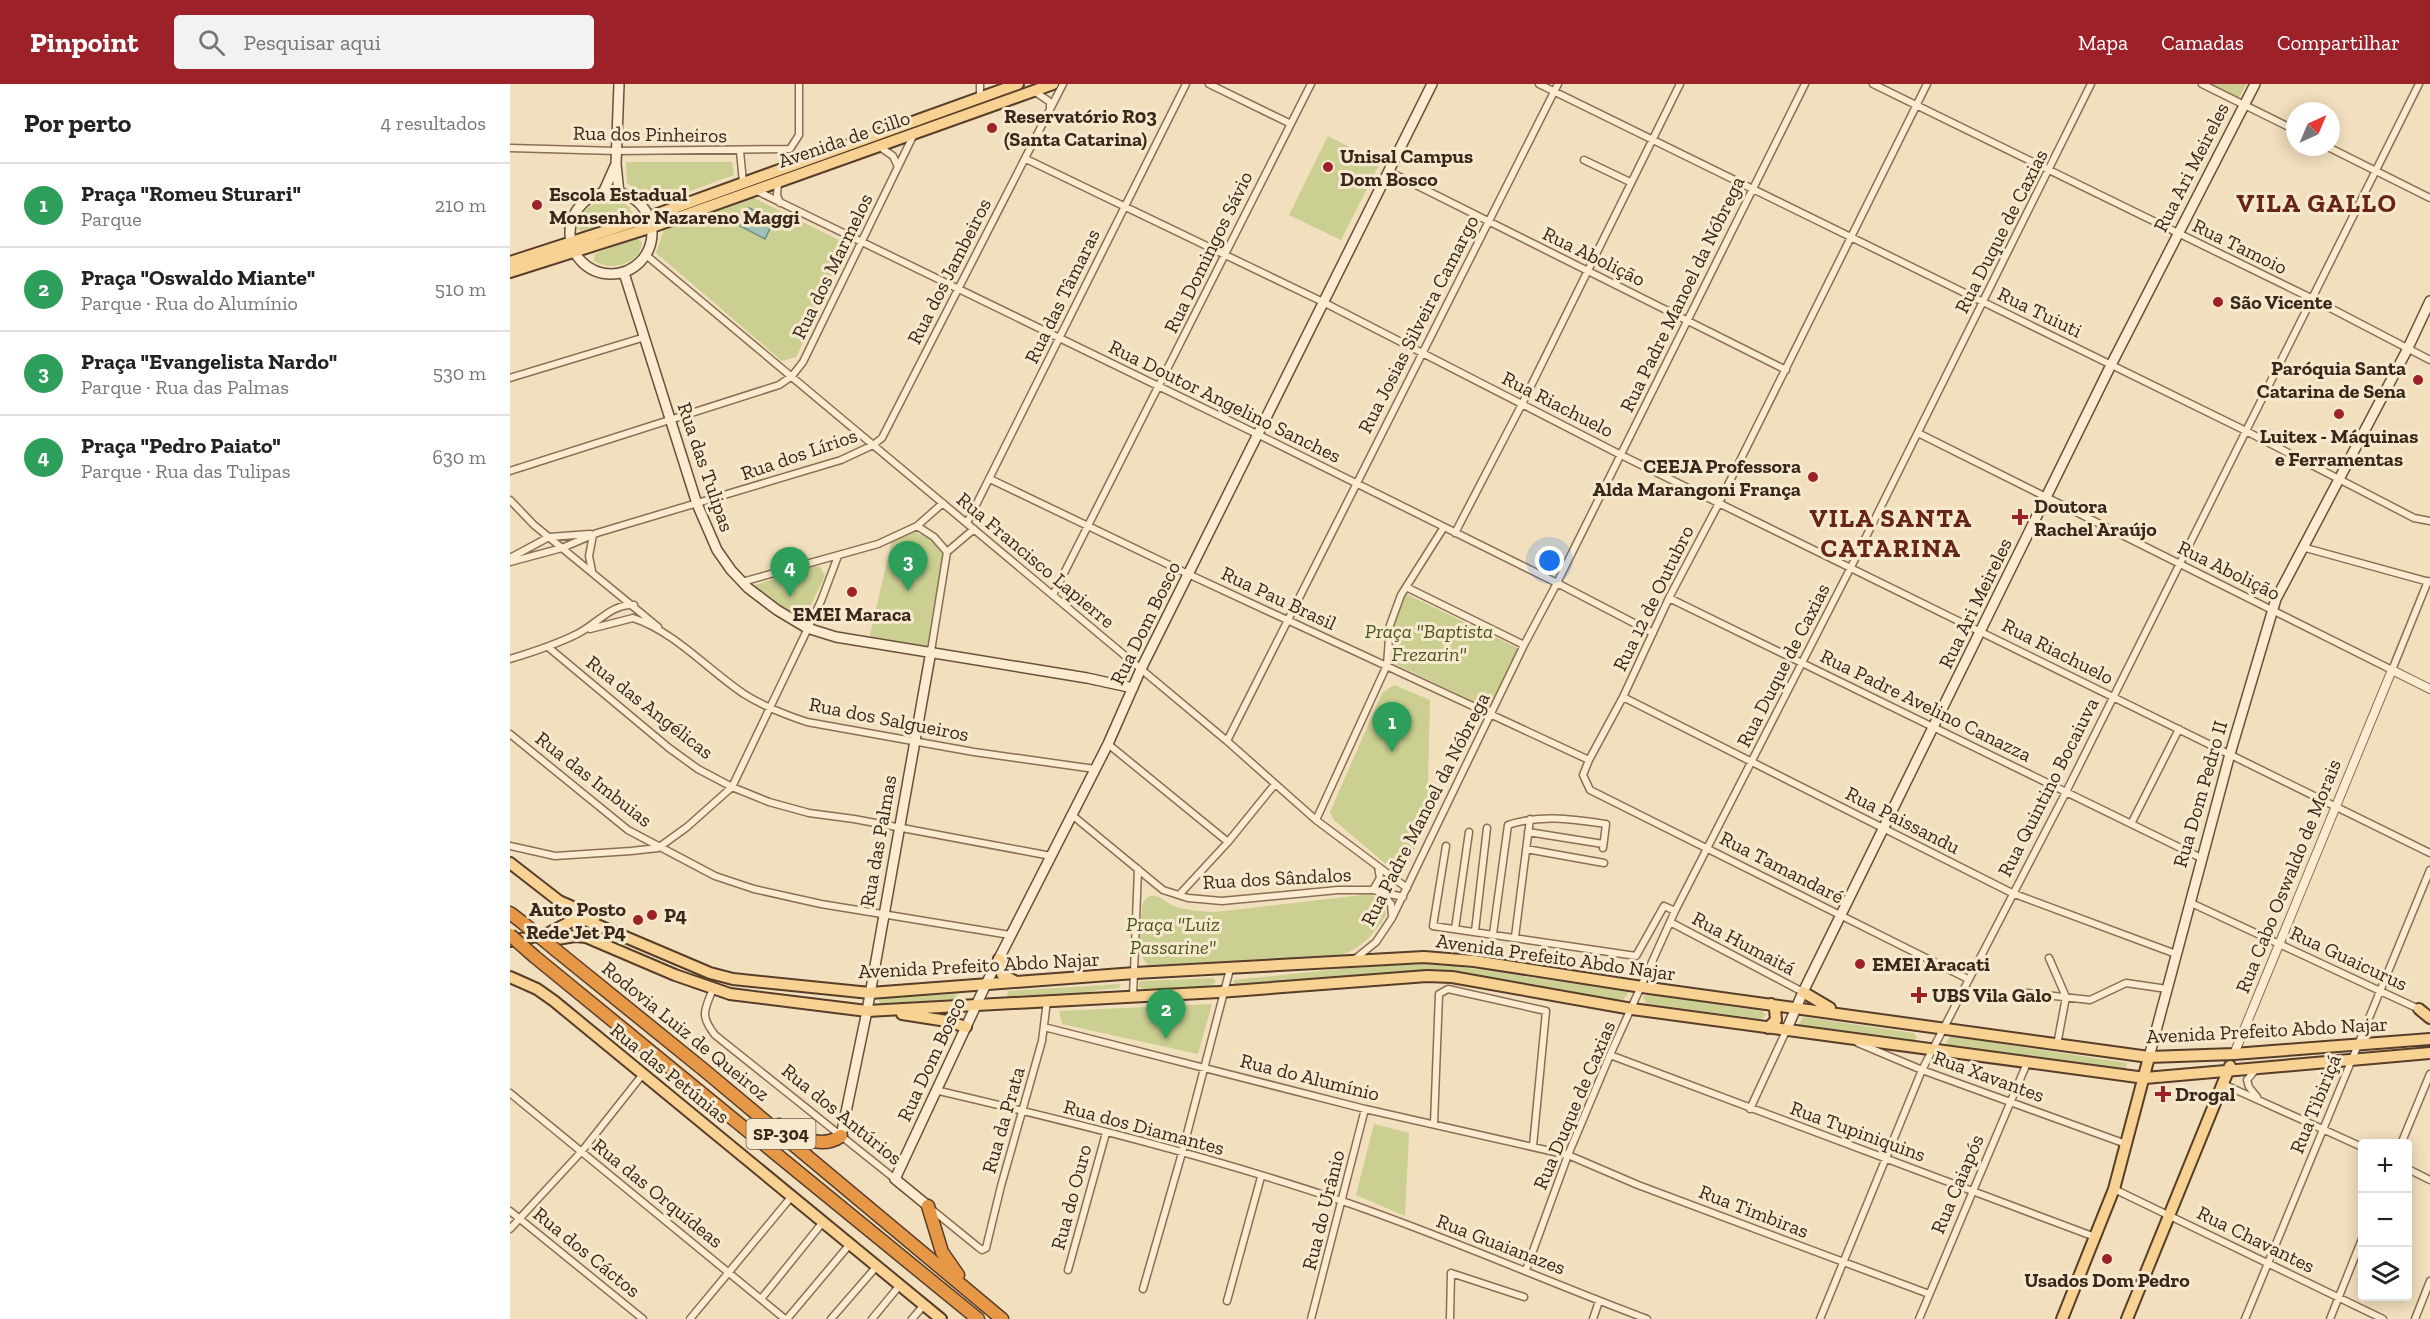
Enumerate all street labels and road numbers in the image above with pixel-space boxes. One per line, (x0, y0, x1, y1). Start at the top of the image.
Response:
street label: Rua Ari Meireles (2148, 98, 2234, 236)
street label: Avenida de Cillo (775, 105, 913, 173)
street label: Rua dos Pinheiros (573, 121, 727, 147)
street label: Rua Duque de Caxias (1949, 145, 2053, 317)
street label: Rua Domingos Sávio (1158, 167, 1258, 337)
street label: Rua Padre Manoel da Nóbrega (1614, 172, 1750, 416)
street label: Rua dos Marmelos (786, 189, 878, 343)
street label: Rua dos Jambeiros (902, 194, 996, 348)
street label: Rua Josias Silveira Camargo (1352, 211, 1484, 437)
street label: Rua Tamoio (2189, 213, 2291, 279)
street label: Rua Abolição (1539, 221, 1649, 291)
street label: Rua das Tâmaras (1019, 225, 1105, 367)
street label: Rua Tuiuti (1994, 281, 2086, 343)
street label: Rua Doutor Angelino Sanches (1105, 334, 1345, 468)
street label: Rua Riachuelo (1498, 366, 1618, 442)
street label: Rua das Tulipas (673, 399, 739, 535)
street label: Rua dos Lírios (737, 423, 861, 485)
street label: Rua Francisco Lapierre (952, 487, 1120, 633)
street label: Rua 12 de Outubro (1607, 521, 1699, 675)
street label: Rua Ari Meireles (1933, 534, 2017, 672)
street label: Rua Abolição (2174, 535, 2284, 605)
street label: Rua Dom Bosco (1105, 557, 1185, 689)
street label: Rua Pau Brasil (1218, 561, 1340, 635)
street label: Rua Duque de Caxias (1731, 579, 1835, 751)
street label: Rua Riachuelo (1998, 613, 2118, 689)
street label: Rua Padre Avelino Canazza (1817, 643, 2036, 767)
street label: Rua das Angélicas (582, 650, 718, 764)
street label: Rua Padre Manoel da Nóbrega (1356, 688, 1495, 930)
street label: Rua dos Salgueiros (807, 692, 971, 746)
street label: Rua Quintino Bocaiuva (1992, 693, 2104, 881)
street label: Rua Dom Pedro II (2168, 718, 2232, 870)
street label: Rua das Imbuias (531, 726, 657, 832)
street label: Rua Cabo Oswaldo de Morais (2230, 756, 2346, 996)
street label: Rua das Palmas (855, 773, 901, 909)
street label: Rua Paissandu (1842, 781, 1964, 859)
street label: Rua Tamandaré (1716, 826, 1848, 908)
street label: Rua dos Sândalos (1202, 862, 1352, 894)
street label: Rua Humaitá (1688, 906, 1800, 980)
street label: Rua Guaicurus (2286, 920, 2412, 996)
street label: Avenida Prefeito Abdo Najar (1434, 928, 1678, 986)
street label: Avenida Prefeito Abdo Najar (857, 947, 1101, 983)
street label: Rodovia Luiz de Queiroz (597, 956, 775, 1106)
street label: Rua Dom Bosco (892, 993, 970, 1125)
street label: Avenida Prefeito Abdo Najar (2145, 1012, 2389, 1048)
street label: Rua Duque de Caxias (1528, 1017, 1620, 1193)
street label: Rua das Petúnias (606, 1018, 734, 1128)
street label: Rua Xavantes (1930, 1045, 2048, 1107)
street label: Rua do Alumínio (1238, 1048, 1382, 1106)
street label: Rua Tibiriçá (2284, 1051, 2346, 1157)
street label: Rua dos Antúrios (777, 1058, 907, 1170)
street label: Rua da Prata (976, 1064, 1030, 1176)
street label: Rua dos Diamantes (1061, 1094, 1227, 1160)
street label: Rua Tupiniquins (1787, 1095, 1929, 1167)
road number: SP-304 (746, 1119, 816, 1149)
street label: Rua Caiapós (1925, 1131, 1989, 1237)
street label: Rua das Orquídeas (588, 1133, 728, 1253)
street label: Rua do Ouro (1045, 1142, 1097, 1252)
street label: Rua do Urânio (1297, 1148, 1349, 1272)
street label: Rua Timbiras (1696, 1179, 1812, 1243)
street label: Rua Chavantes (2193, 1200, 2319, 1278)
street label: Rua dos Cáctos (529, 1202, 645, 1302)
street label: Rua Guaianazes (1433, 1208, 1569, 1280)

